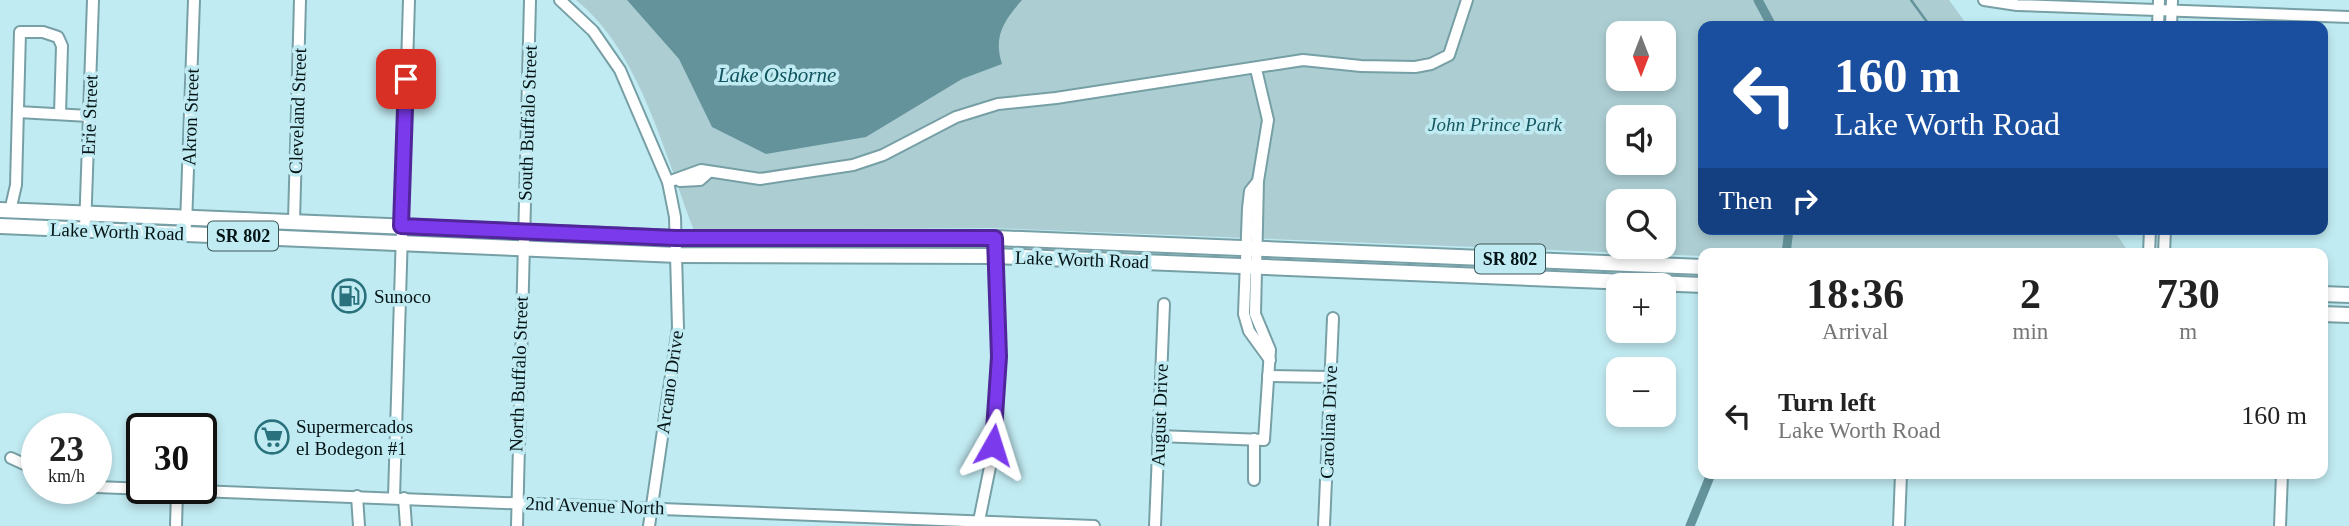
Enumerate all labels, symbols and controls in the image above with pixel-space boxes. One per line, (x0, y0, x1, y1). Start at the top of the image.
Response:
north arrow (1606, 21, 1676, 91)
map controls (1606, 21, 1676, 427)
street label: South Buffalo Street (514, 44, 541, 201)
street label: Cleveland Street (285, 47, 310, 174)
text: 160 m (1834, 48, 1961, 103)
pin (376, 49, 436, 109)
icon: left (1719, 49, 1810, 140)
icon: arrive (387, 60, 425, 98)
water label: Lake Osborne (717, 63, 836, 87)
street label: Akron Street (178, 67, 203, 166)
street label: Erie Street (78, 74, 101, 156)
button: sound (1606, 105, 1676, 175)
text: Lake Worth Road (1834, 106, 2060, 142)
park label: John Prince Park (1428, 114, 1563, 135)
icon: right (1786, 182, 1824, 220)
text: Then (1719, 186, 1772, 215)
button: search (1606, 189, 1676, 259)
street label: Lake Worth Road (50, 219, 185, 244)
road number: SR 802 (208, 222, 278, 250)
road number: SR 802 (1475, 244, 1545, 274)
street label: Lake Worth Road (1015, 247, 1150, 272)
text: 18:36 (1806, 271, 1904, 317)
text: 2 (2020, 271, 2041, 317)
text: 730 (2157, 271, 2220, 317)
button: + (1606, 273, 1676, 343)
fuel station icon: Sunoco (330, 277, 368, 315)
place label: Sunoco (374, 286, 431, 307)
street label: North Buffalo Street (505, 295, 532, 452)
text: Arrival (1822, 319, 1889, 344)
text: min (2013, 319, 2048, 344)
text: m (2179, 319, 2197, 344)
street label: Arcano Drive (652, 329, 687, 435)
button: − (1606, 357, 1676, 427)
street label: August Drive (1147, 363, 1172, 467)
street label: Carolina Drive (1316, 365, 1341, 479)
text: Turn left (1778, 388, 1876, 417)
icon: left (1719, 397, 1757, 435)
text: 160 m (2241, 401, 2307, 430)
position arrow (956, 408, 1030, 482)
speed limit sign: 30 (126, 413, 217, 504)
place label: Supermercados el Bodegon #1 (296, 416, 413, 459)
supermarket icon: Supermercados el Bodegon #1 (253, 418, 291, 456)
text: Lake Worth Road (1778, 418, 1941, 443)
text: 23 (49, 430, 84, 469)
text: km/h (48, 466, 85, 486)
street label: 2nd Avenue North (525, 493, 665, 518)

